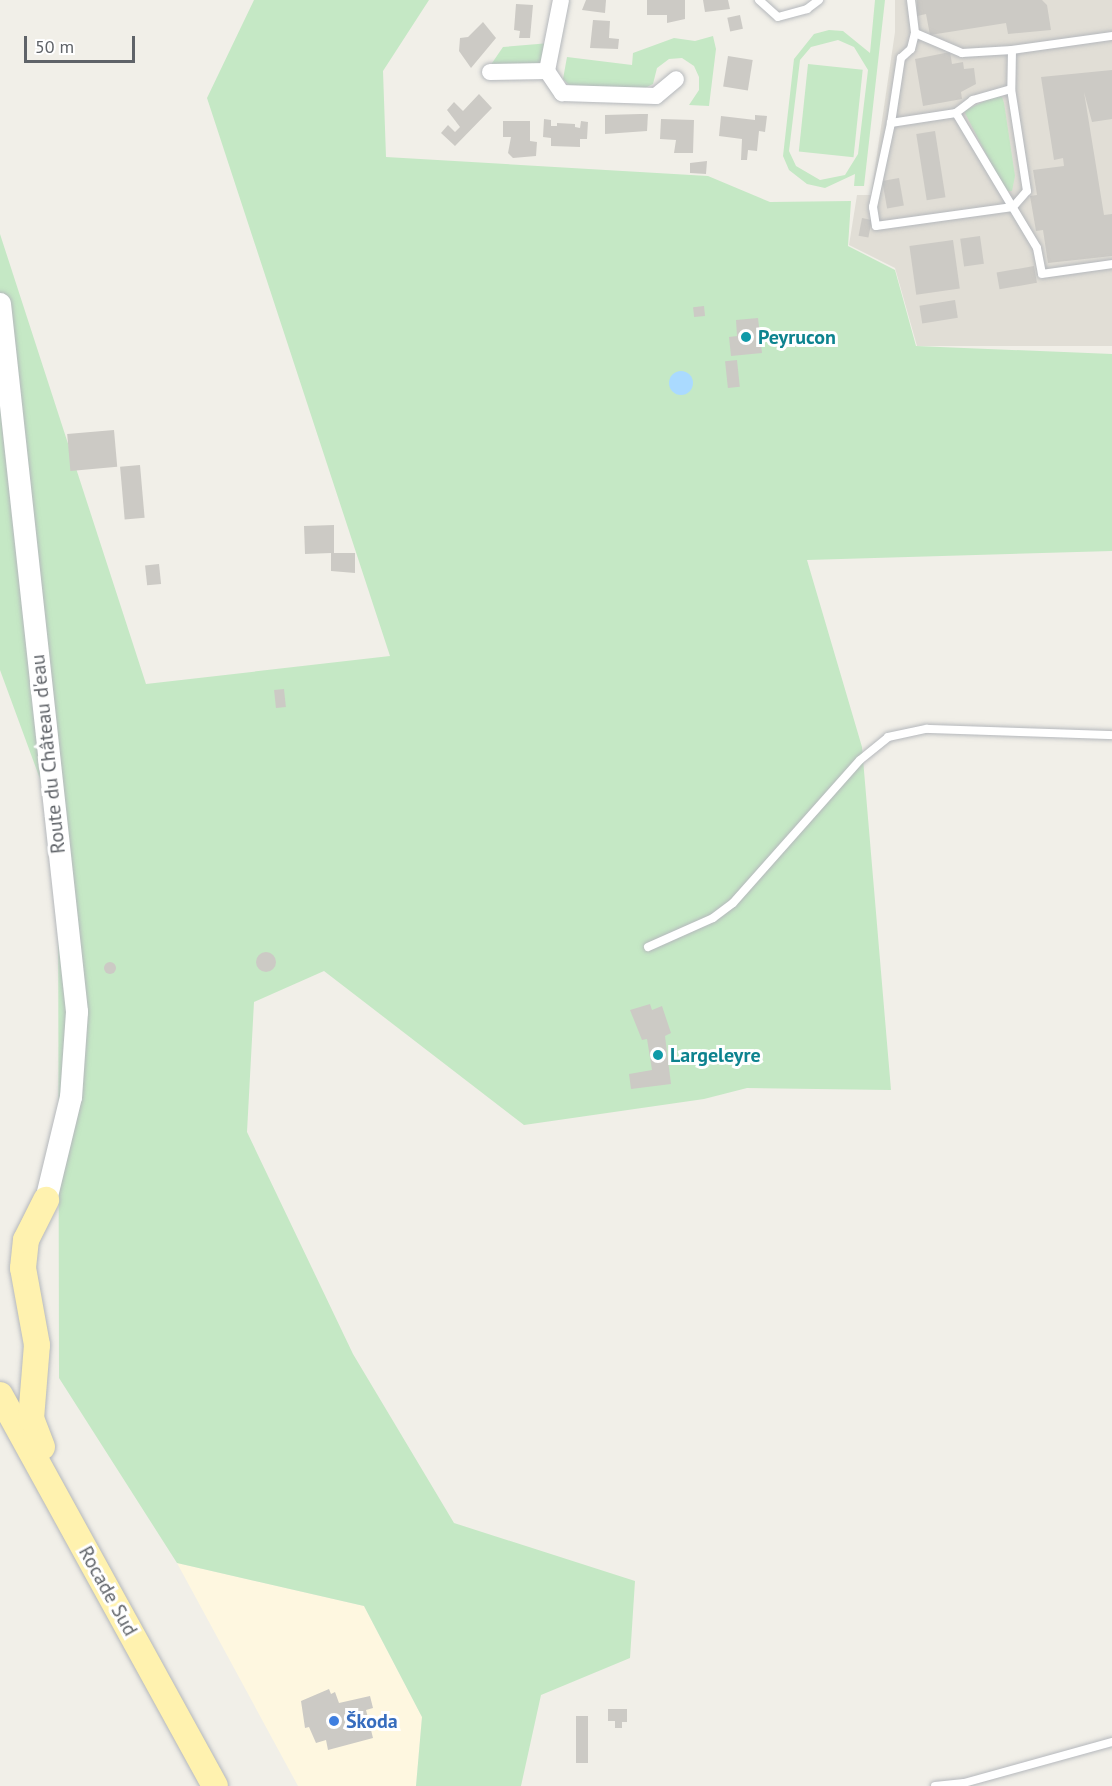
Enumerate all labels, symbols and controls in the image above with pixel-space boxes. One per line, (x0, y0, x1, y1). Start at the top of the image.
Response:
scale bar (27, 24, 138, 62)
text: 50 m (35, 35, 74, 58)
place label: Peyrucon (758, 325, 836, 349)
marker: Peyrucon (739, 330, 753, 344)
street label: Route du Château d'eau (26, 653, 70, 855)
place label: Largeleyre (670, 1043, 761, 1067)
marker: Largeleyre (651, 1048, 665, 1062)
street label: Rocade Sud (74, 1542, 142, 1640)
place label: Škoda (346, 1709, 398, 1733)
marker: Škoda (327, 1714, 341, 1728)

